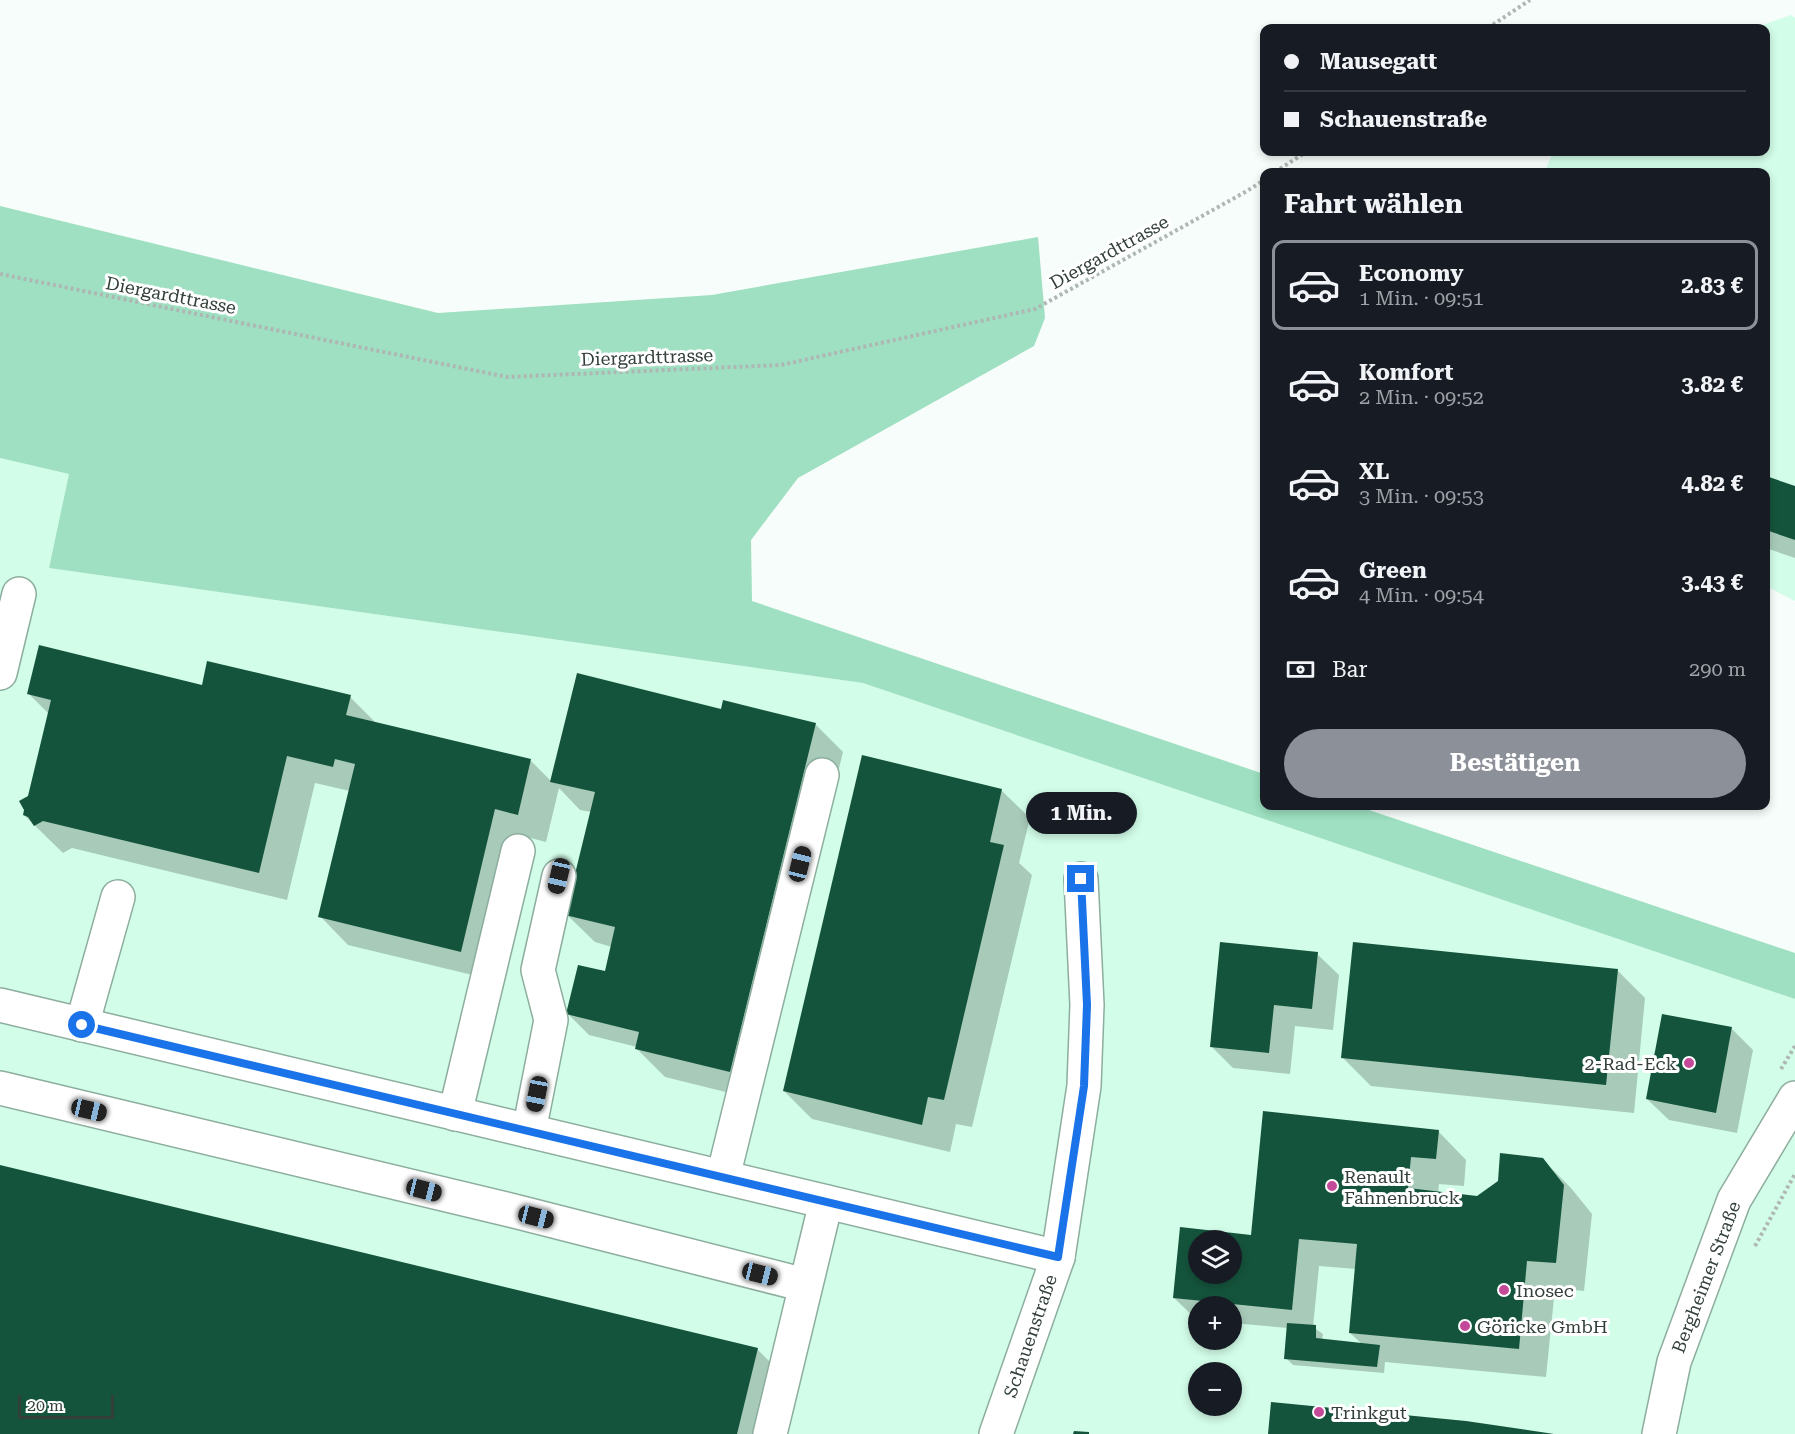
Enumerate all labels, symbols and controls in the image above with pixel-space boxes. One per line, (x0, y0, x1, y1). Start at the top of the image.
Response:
text: Mausegatt (1320, 49, 1437, 74)
text: Schauenstraße (1320, 107, 1487, 132)
text: Fahrt wählen (1284, 188, 1463, 220)
street label: Diergardttrasse (1046, 211, 1172, 293)
icon: car (1287, 258, 1341, 312)
text: Economy (1359, 261, 1463, 286)
street label: Diergardttrasse (104, 272, 238, 318)
text: 2.83 € (1681, 273, 1743, 298)
text: 1 Min. · 09:51 (1359, 286, 1484, 310)
street label: Diergardttrasse (580, 344, 714, 370)
icon: car (1287, 357, 1341, 411)
text: Komfort (1359, 360, 1454, 385)
text: 3.82 € (1681, 372, 1743, 397)
text: 2 Min. · 09:52 (1359, 385, 1484, 409)
icon: car (1287, 456, 1341, 510)
text: XL (1359, 459, 1389, 484)
text: 4.82 € (1681, 471, 1743, 496)
text: 3 Min. · 09:53 (1359, 484, 1484, 508)
icon: car (1287, 555, 1341, 609)
text: Green (1359, 558, 1427, 583)
text: 3.43 € (1681, 570, 1743, 595)
text: 4 Min. · 09:54 (1359, 583, 1484, 607)
icon: cash (1284, 653, 1317, 686)
text: Bar (1332, 657, 1368, 682)
text: 290 m (1689, 657, 1746, 681)
button: Bestätigen (1284, 729, 1746, 798)
callout: 1 Min. (1026, 792, 1136, 834)
text: 1 Min. (1051, 801, 1112, 825)
car (787, 844, 813, 884)
car (546, 856, 572, 896)
route end (1067, 865, 1094, 892)
route start (68, 1011, 95, 1038)
place label: 2-Rad-Eck (1584, 1053, 1677, 1074)
marker: 2-Rad-Eck (1682, 1056, 1696, 1070)
car (525, 1075, 549, 1113)
car (69, 1097, 109, 1123)
place label: Renault Fahnenbruck (1344, 1166, 1460, 1208)
car (404, 1177, 444, 1203)
marker: Renault Fahnenbruck (1325, 1179, 1339, 1193)
street label: Bergheimer Straße (1667, 1198, 1745, 1356)
car (516, 1204, 556, 1230)
map controls (1188, 1230, 1242, 1416)
button: layers (1188, 1230, 1242, 1284)
car (740, 1261, 780, 1287)
street label: Schauenstraße (999, 1272, 1061, 1400)
place label: Inosec (1516, 1280, 1574, 1301)
marker: Inosec (1497, 1283, 1511, 1297)
button: + (1188, 1296, 1242, 1350)
place label: Göricke GmbH (1477, 1316, 1608, 1337)
marker: Göricke GmbH (1458, 1319, 1472, 1333)
button: − (1188, 1362, 1242, 1416)
scale bar (18, 1392, 114, 1420)
text: 20 m (27, 1396, 64, 1415)
place label: Trinkgut (1331, 1402, 1407, 1423)
marker: Trinkgut (1312, 1405, 1326, 1419)

